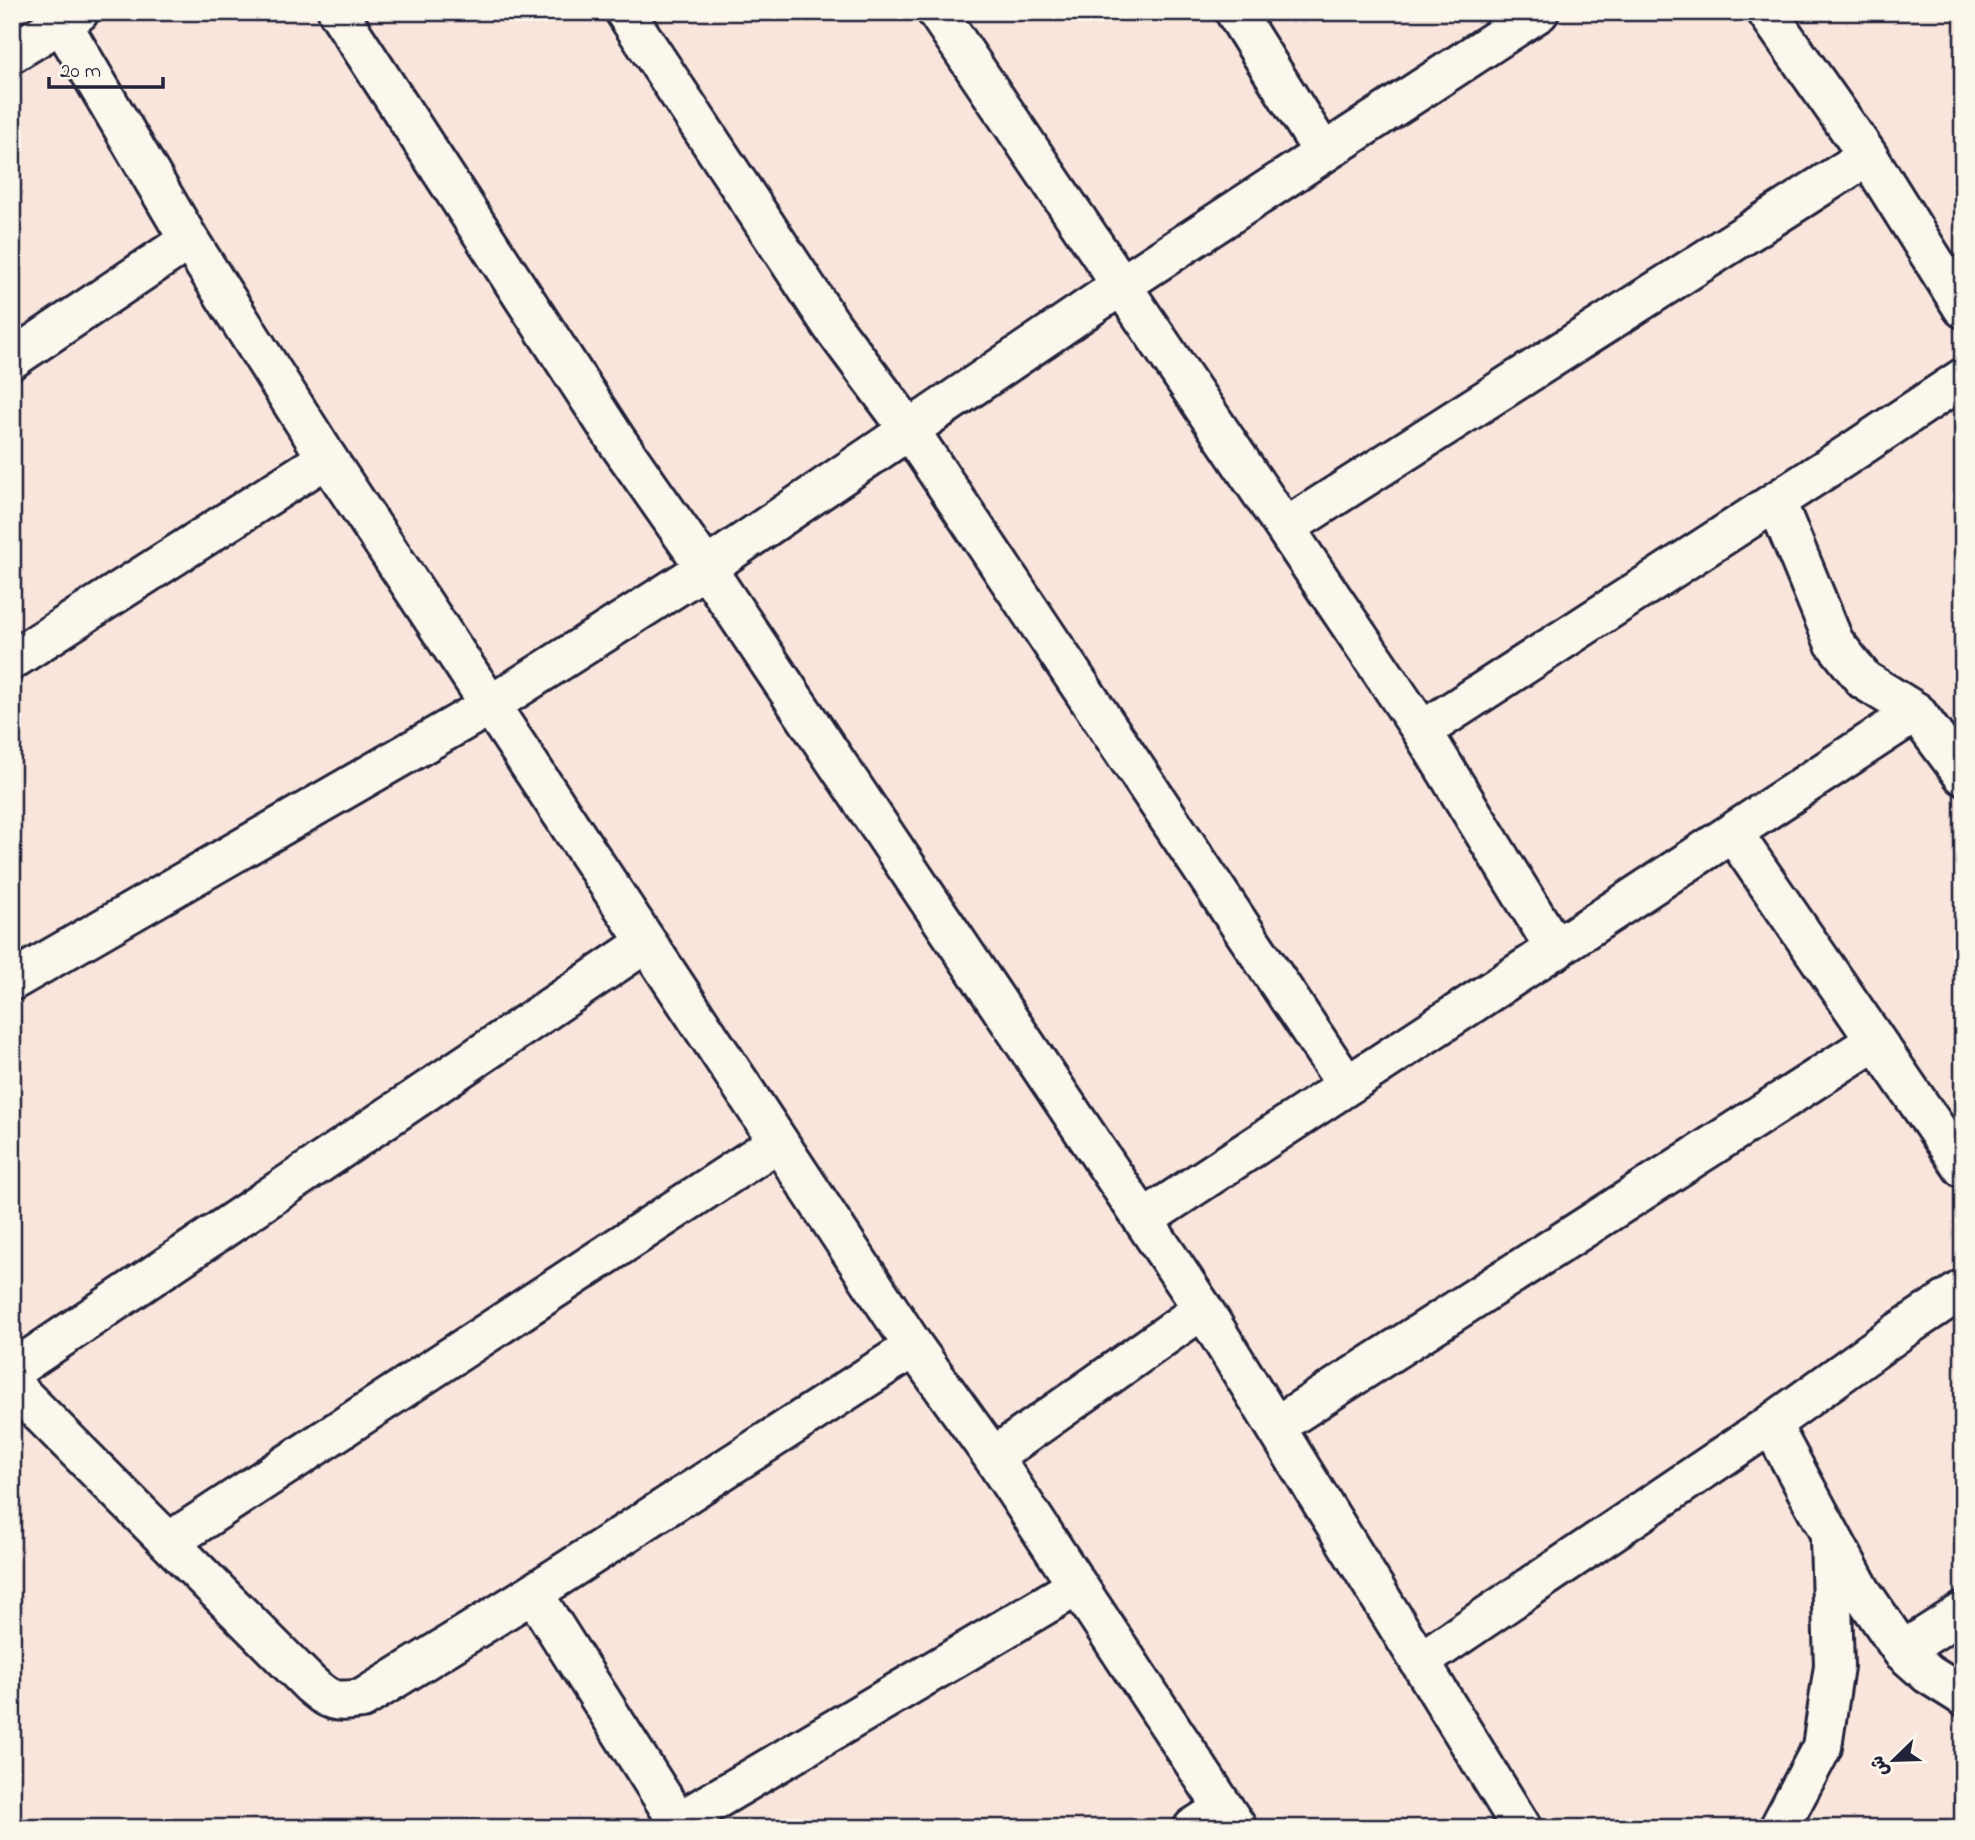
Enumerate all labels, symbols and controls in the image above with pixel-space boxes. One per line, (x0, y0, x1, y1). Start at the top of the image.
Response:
scale bar (49, 46, 163, 90)
text: 20 m (60, 57, 101, 87)
north arrow (1860, 1724, 1930, 1794)
text: ش (1864, 1751, 1897, 1781)

